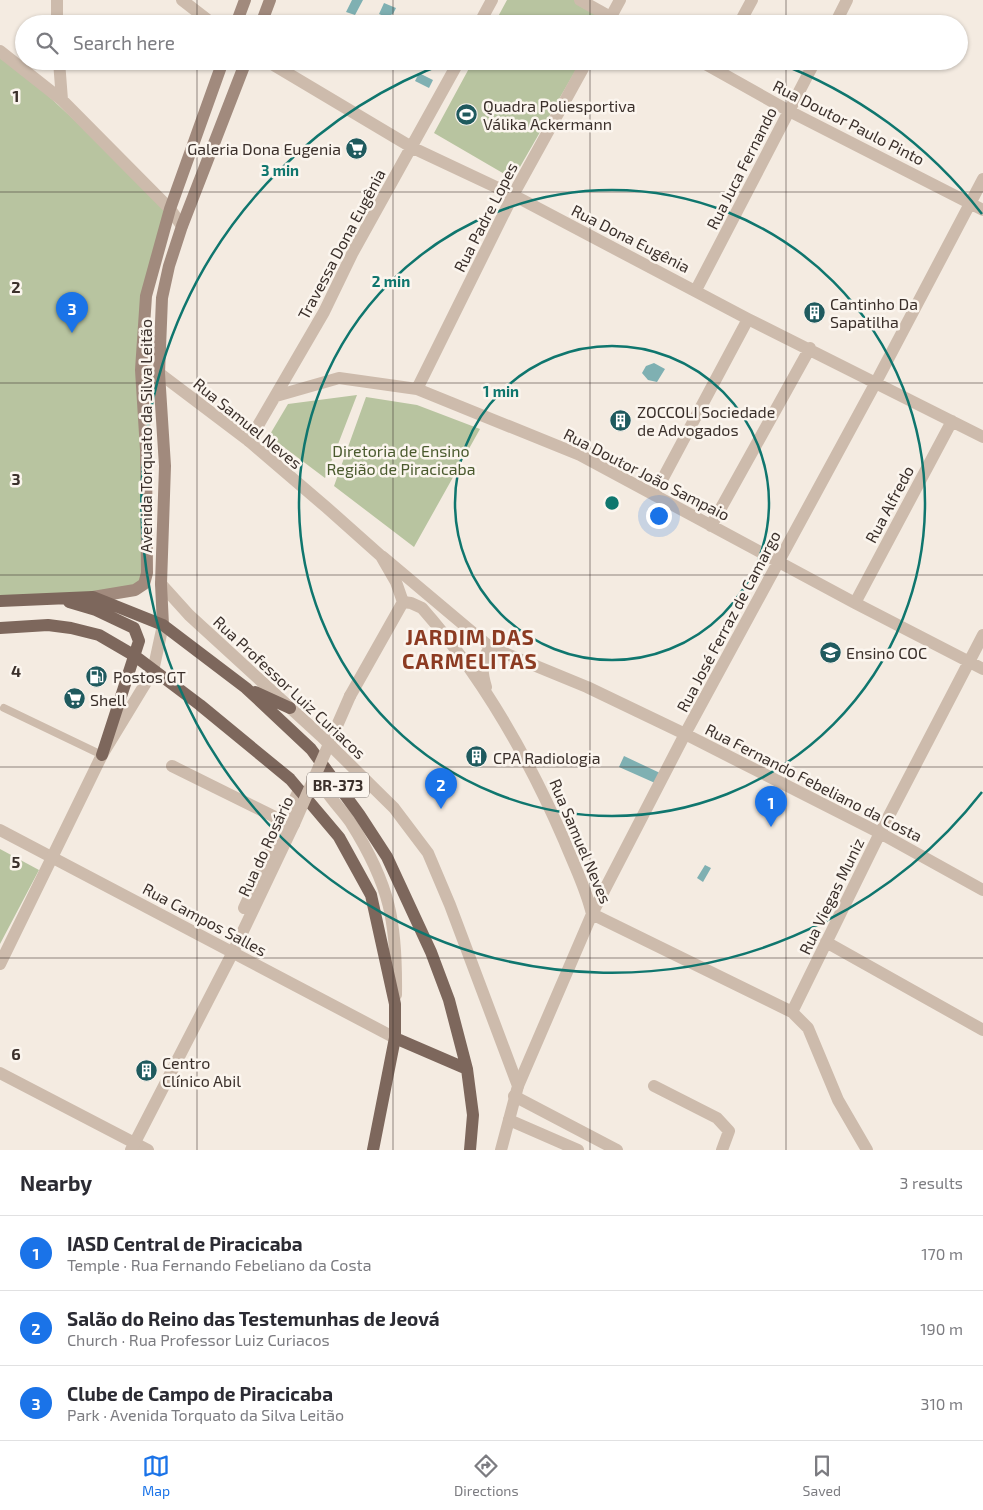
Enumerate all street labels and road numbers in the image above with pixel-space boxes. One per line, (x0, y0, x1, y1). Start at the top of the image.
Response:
street label: Rua Doutor Paulo Pinto (770, 75, 928, 169)
street label: Rua Juca Fernando (702, 104, 780, 232)
street label: Rua Padre Lopes (449, 159, 521, 275)
street label: Travessa Dona Eugênia (293, 166, 389, 322)
street label: Rua Dona Eugênia (569, 200, 693, 276)
street label: Avenida Torquato da Silva Leitão (136, 319, 155, 553)
street label: Rua Samuel Neves (190, 374, 306, 472)
street label: Rua Doutor João Sampaio (561, 424, 733, 524)
street label: Rua Alfredo (861, 462, 917, 546)
street label: Rua José Ferraz de Camargo (672, 527, 784, 715)
street label: Rua Professor Luiz Curiacos (210, 612, 370, 762)
street label: Rua Fernando Febeliano da Costa (702, 719, 926, 845)
road number: BR-373 (307, 772, 369, 798)
street label: Rua Samuel Neves (546, 776, 616, 906)
street label: Rua do Rosário (233, 793, 297, 899)
street label: Rua Viegas Muniz (795, 835, 867, 957)
street label: Rua Campos Salles (140, 878, 270, 960)

